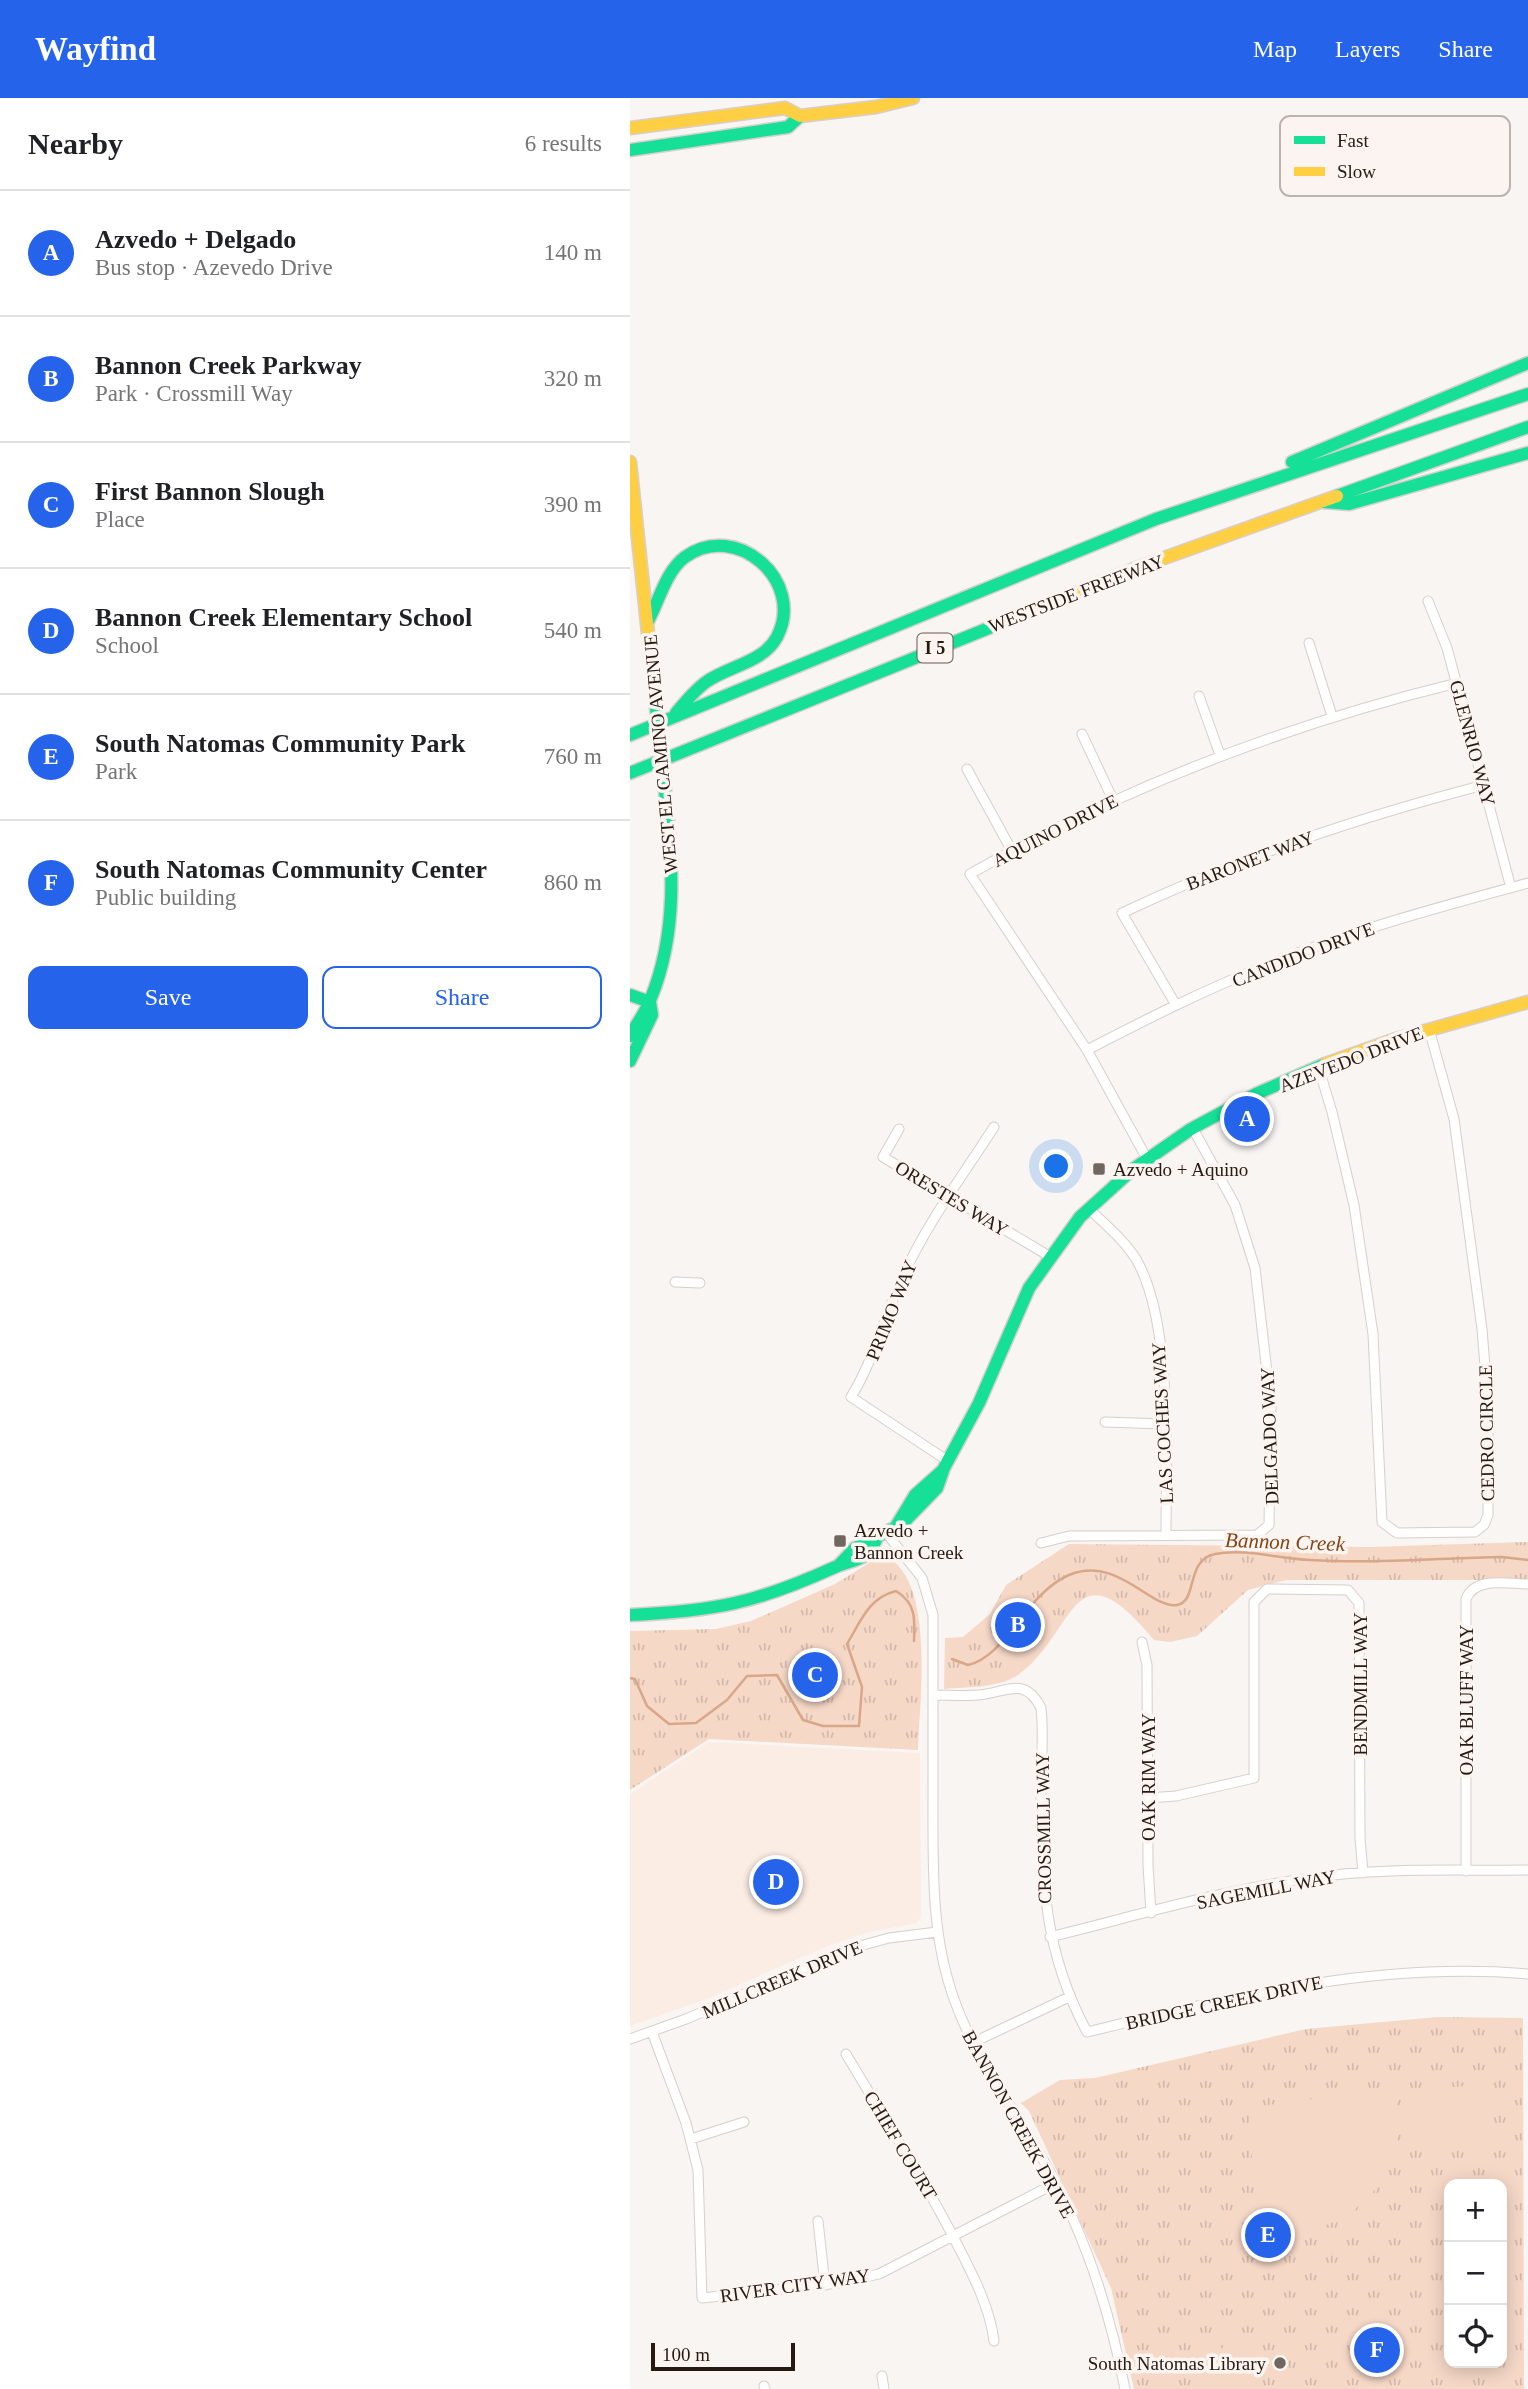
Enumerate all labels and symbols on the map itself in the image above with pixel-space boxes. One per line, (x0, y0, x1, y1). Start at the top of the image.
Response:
legend (1280, 116, 1510, 196)
text: Fast (1337, 130, 1369, 151)
text: Slow (1337, 161, 1376, 182)
street label: WESTSIDE FREEWAY (985, 550, 1167, 637)
street label: WEST EL CAMINO AVENUE (640, 634, 681, 874)
road number: I 5 (918, 634, 952, 662)
street label: GLENRIO WAY (1446, 678, 1499, 809)
street label: AQUINO DRIVE (989, 790, 1121, 871)
street label: BARONET WAY (1183, 826, 1317, 895)
street label: CANDIDO DRIVE (1229, 918, 1377, 991)
street label: AZEVEDO DRIVE (1276, 1022, 1426, 1097)
pin: A (1224, 1093, 1270, 1145)
your location (1039, 1149, 1073, 1183)
street label: ORESTES WAY (891, 1156, 1012, 1241)
place label: Azvedo + Aquino (1113, 1159, 1248, 1180)
marker: Azvedo + Aquino (1091, 1161, 1107, 1177)
street label: PRIMO WAY (862, 1257, 921, 1363)
street label: LAS COCHES WAY (1148, 1341, 1177, 1504)
street label: CEDRO CIRCLE (1475, 1364, 1498, 1502)
street label: DELGADO WAY (1257, 1367, 1282, 1505)
place label: Azvedo + Bannon Creek (854, 1520, 964, 1563)
water label: Bannon Creek (1225, 1528, 1346, 1556)
marker: Azvedo + Bannon Creek (832, 1533, 848, 1549)
pin: B (995, 1599, 1041, 1651)
street label: BENDMILL WAY (1350, 1612, 1371, 1756)
street label: OAK BLUFF WAY (1456, 1624, 1477, 1775)
pin: C (792, 1649, 838, 1701)
street label: OAK RIM WAY (1138, 1713, 1159, 1841)
street label: CROSSMILL WAY (1032, 1752, 1055, 1904)
pin: D (753, 1856, 799, 1908)
street label: SAGEMILL WAY (1195, 1866, 1338, 1913)
street label: MILLCREEK DRIVE (699, 1936, 865, 2023)
street label: BRIDGE CREEK DRIVE (1124, 1971, 1324, 2034)
street label: BANNON CREEK DRIVE (958, 2027, 1079, 2222)
street label: CHIEF COURT (860, 2087, 941, 2204)
pin: E (1245, 2209, 1291, 2261)
street label: RIVER CITY WAY (719, 2265, 872, 2306)
pin: F (1354, 2324, 1400, 2376)
scale bar (651, 2340, 794, 2372)
place label: South Natomas Library (1088, 2353, 1266, 2374)
marker: South Natomas Library (1272, 2355, 1288, 2371)

